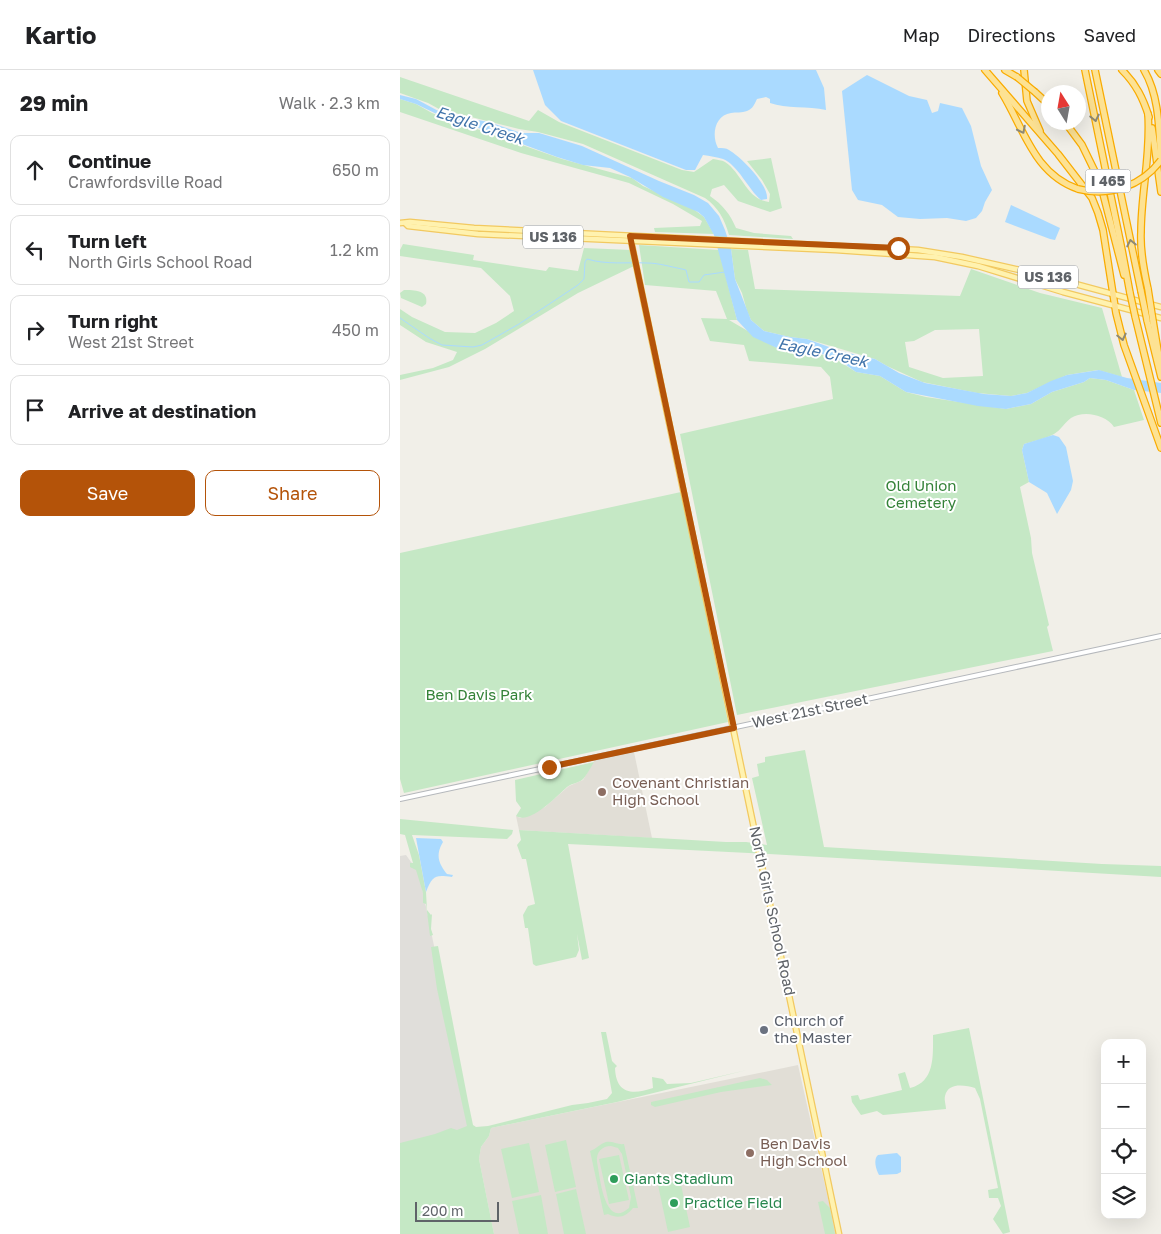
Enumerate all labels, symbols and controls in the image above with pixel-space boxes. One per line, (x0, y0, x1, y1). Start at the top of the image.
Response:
text: Kartio (25, 20, 97, 49)
text: Map (903, 24, 939, 46)
text: Directions (967, 24, 1055, 46)
text: Saved (1083, 24, 1136, 46)
north arrow (1041, 85, 1086, 130)
text: 29 min (20, 90, 88, 116)
text: Walk · 2.3 km (279, 93, 380, 113)
water label: Eagle Creek (434, 101, 528, 149)
one-way arrow (1089, 113, 1099, 122)
one-way arrow (1016, 125, 1026, 134)
text: Continue (68, 149, 151, 172)
icon: ahead (21, 156, 49, 184)
text: 650 m (332, 160, 379, 180)
road number: I 465 (1086, 170, 1130, 192)
text: Crawfordsville Road (68, 172, 223, 192)
road number: US 136 (523, 226, 583, 248)
text: Turn left (68, 229, 147, 252)
icon: left (21, 236, 49, 264)
route start (887, 237, 910, 260)
one-way arrow (1126, 239, 1137, 248)
text: 1.2 km (330, 240, 379, 260)
text: North Girls School Road (68, 252, 252, 272)
road number: US 136 (1018, 266, 1078, 288)
text: Turn right (68, 309, 158, 332)
icon: right (21, 316, 49, 344)
text: 450 m (332, 320, 379, 340)
text: West 21st Street (68, 332, 194, 352)
water label: Eagle Creek (776, 333, 872, 372)
one-way arrow (1116, 333, 1127, 342)
icon: arrive (21, 396, 49, 424)
text: Arrive at destination (68, 399, 256, 422)
button: Save (20, 470, 195, 516)
button: Share (205, 470, 380, 516)
park label: Old Union Cemetery (885, 476, 957, 511)
park label: Ben Davis Park (426, 685, 533, 703)
street label: West 21st Street (750, 689, 870, 731)
route end (538, 756, 561, 779)
place label: Covenant Christian High School (612, 773, 749, 808)
marker: Covenant Christian High School (596, 786, 608, 798)
street label: North Girls School Road (746, 824, 800, 997)
place label: Church of the Master (774, 1011, 852, 1046)
marker: Church of the Master (758, 1024, 770, 1036)
map controls (1101, 1039, 1146, 1219)
button: + (1101, 1039, 1146, 1084)
button: − (1101, 1084, 1146, 1129)
button: locate (1101, 1129, 1146, 1174)
place label: Ben Davis High School (760, 1134, 848, 1169)
marker: Ben Davis High School (744, 1147, 756, 1159)
place label: Giants Stadium (624, 1169, 733, 1187)
marker: Giants Stadium (608, 1173, 620, 1185)
button: layers (1101, 1174, 1146, 1219)
place label: Practice Field (684, 1193, 782, 1211)
marker: Practice Field (668, 1197, 680, 1209)
scale bar (415, 1199, 499, 1222)
text: 200 m (422, 1202, 463, 1219)

